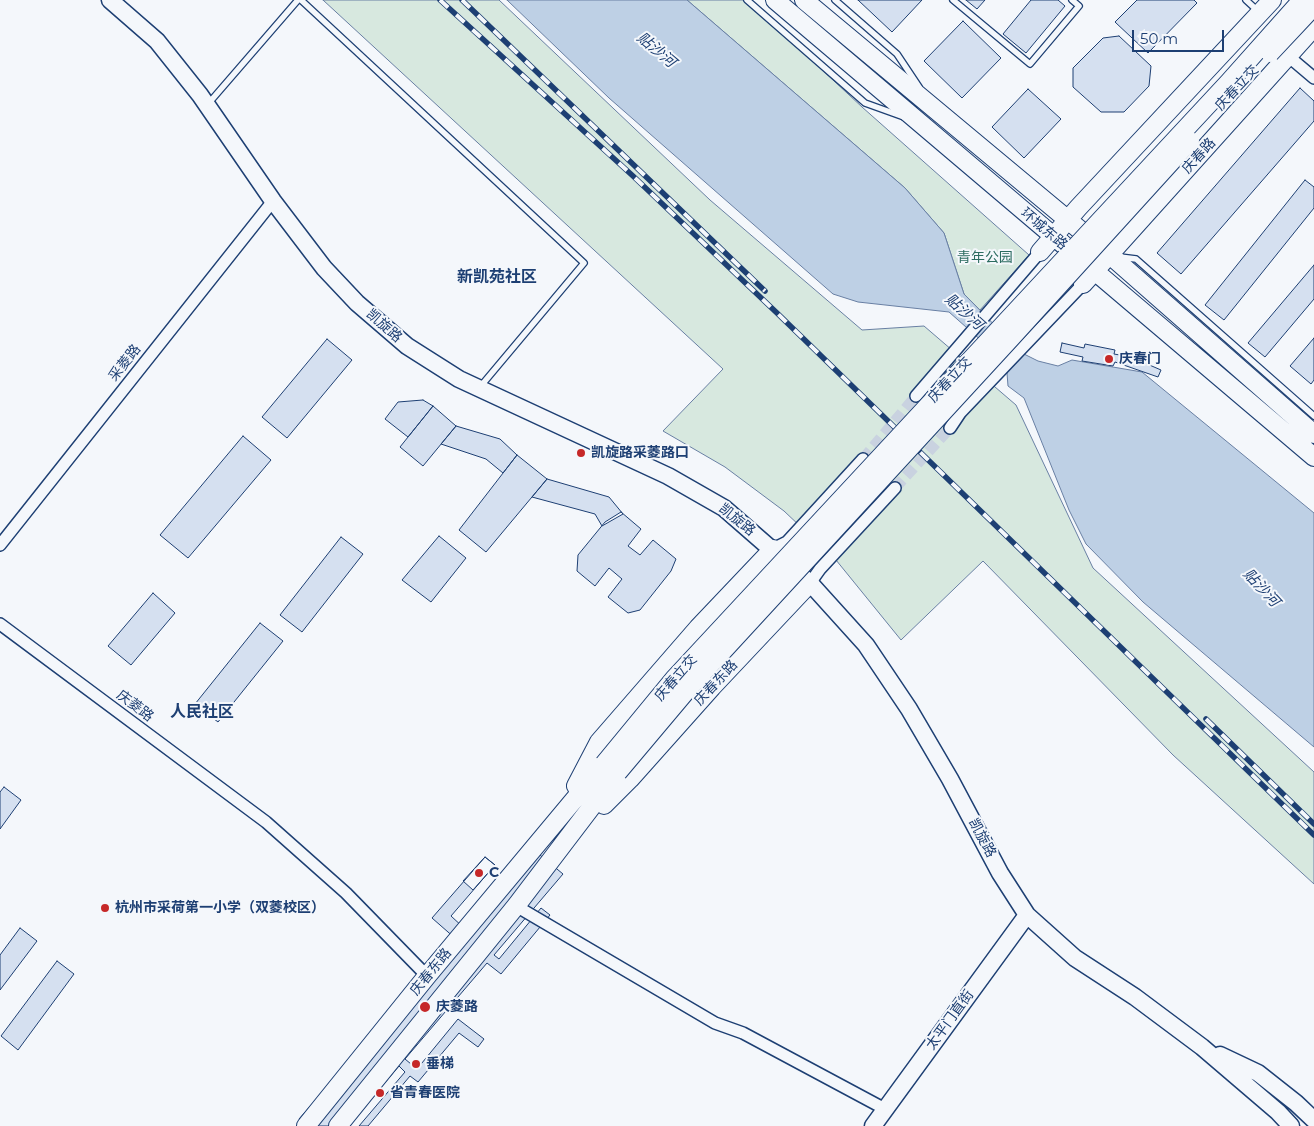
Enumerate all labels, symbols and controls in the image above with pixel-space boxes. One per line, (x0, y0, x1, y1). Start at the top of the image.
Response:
scale bar (1134, 20, 1226, 52)
water label: 贴沙河 (633, 29, 679, 71)
text: 50 m (1140, 29, 1178, 48)
street label: 庆春立交 (1212, 62, 1262, 114)
street label: 庆春路 (1179, 135, 1219, 177)
street label: 环城东路 (1017, 205, 1071, 253)
park label: 青年公园 (957, 250, 1013, 266)
district label: 新凯苑社区 (457, 267, 537, 287)
water label: 贴沙河 (941, 290, 987, 334)
street label: 凯旋路 (363, 306, 405, 346)
street label: 采菱路 (105, 341, 145, 385)
place label: 庆春门 (1119, 351, 1161, 367)
marker: 庆春门 (1103, 353, 1115, 365)
street label: 庆春立交 (925, 354, 975, 406)
place label: 凯旋路采菱路口 (591, 445, 689, 461)
marker: 凯旋路采菱路口 (575, 447, 587, 459)
street label: 凯旋路 (715, 500, 759, 540)
water label: 贴沙河 (1239, 565, 1283, 611)
street label: 庆春立交 (651, 651, 701, 705)
street label: 庆春东路 (691, 657, 741, 709)
street label: 庆菱路 (113, 687, 157, 725)
district label: 人民社区 (170, 702, 234, 722)
street label: 凯旋路 (965, 816, 999, 860)
place label: C (489, 865, 499, 881)
marker: C (473, 867, 485, 879)
place label: 杭州市采荷第一小学（双菱校区） (115, 900, 325, 916)
marker: 杭州市采荷第一小学（双菱校区） (99, 902, 111, 914)
street label: 庆春东路 (407, 945, 455, 999)
street label: 太平门直街 (923, 987, 977, 1053)
place label: 庆菱路 (436, 999, 478, 1015)
marker: 庆菱路 (418, 1000, 432, 1014)
place label: 垂梯 (426, 1056, 454, 1072)
marker: 垂梯 (410, 1058, 422, 1070)
place label: 省青春医院 (390, 1085, 460, 1101)
marker: 省青春医院 (374, 1087, 386, 1099)

